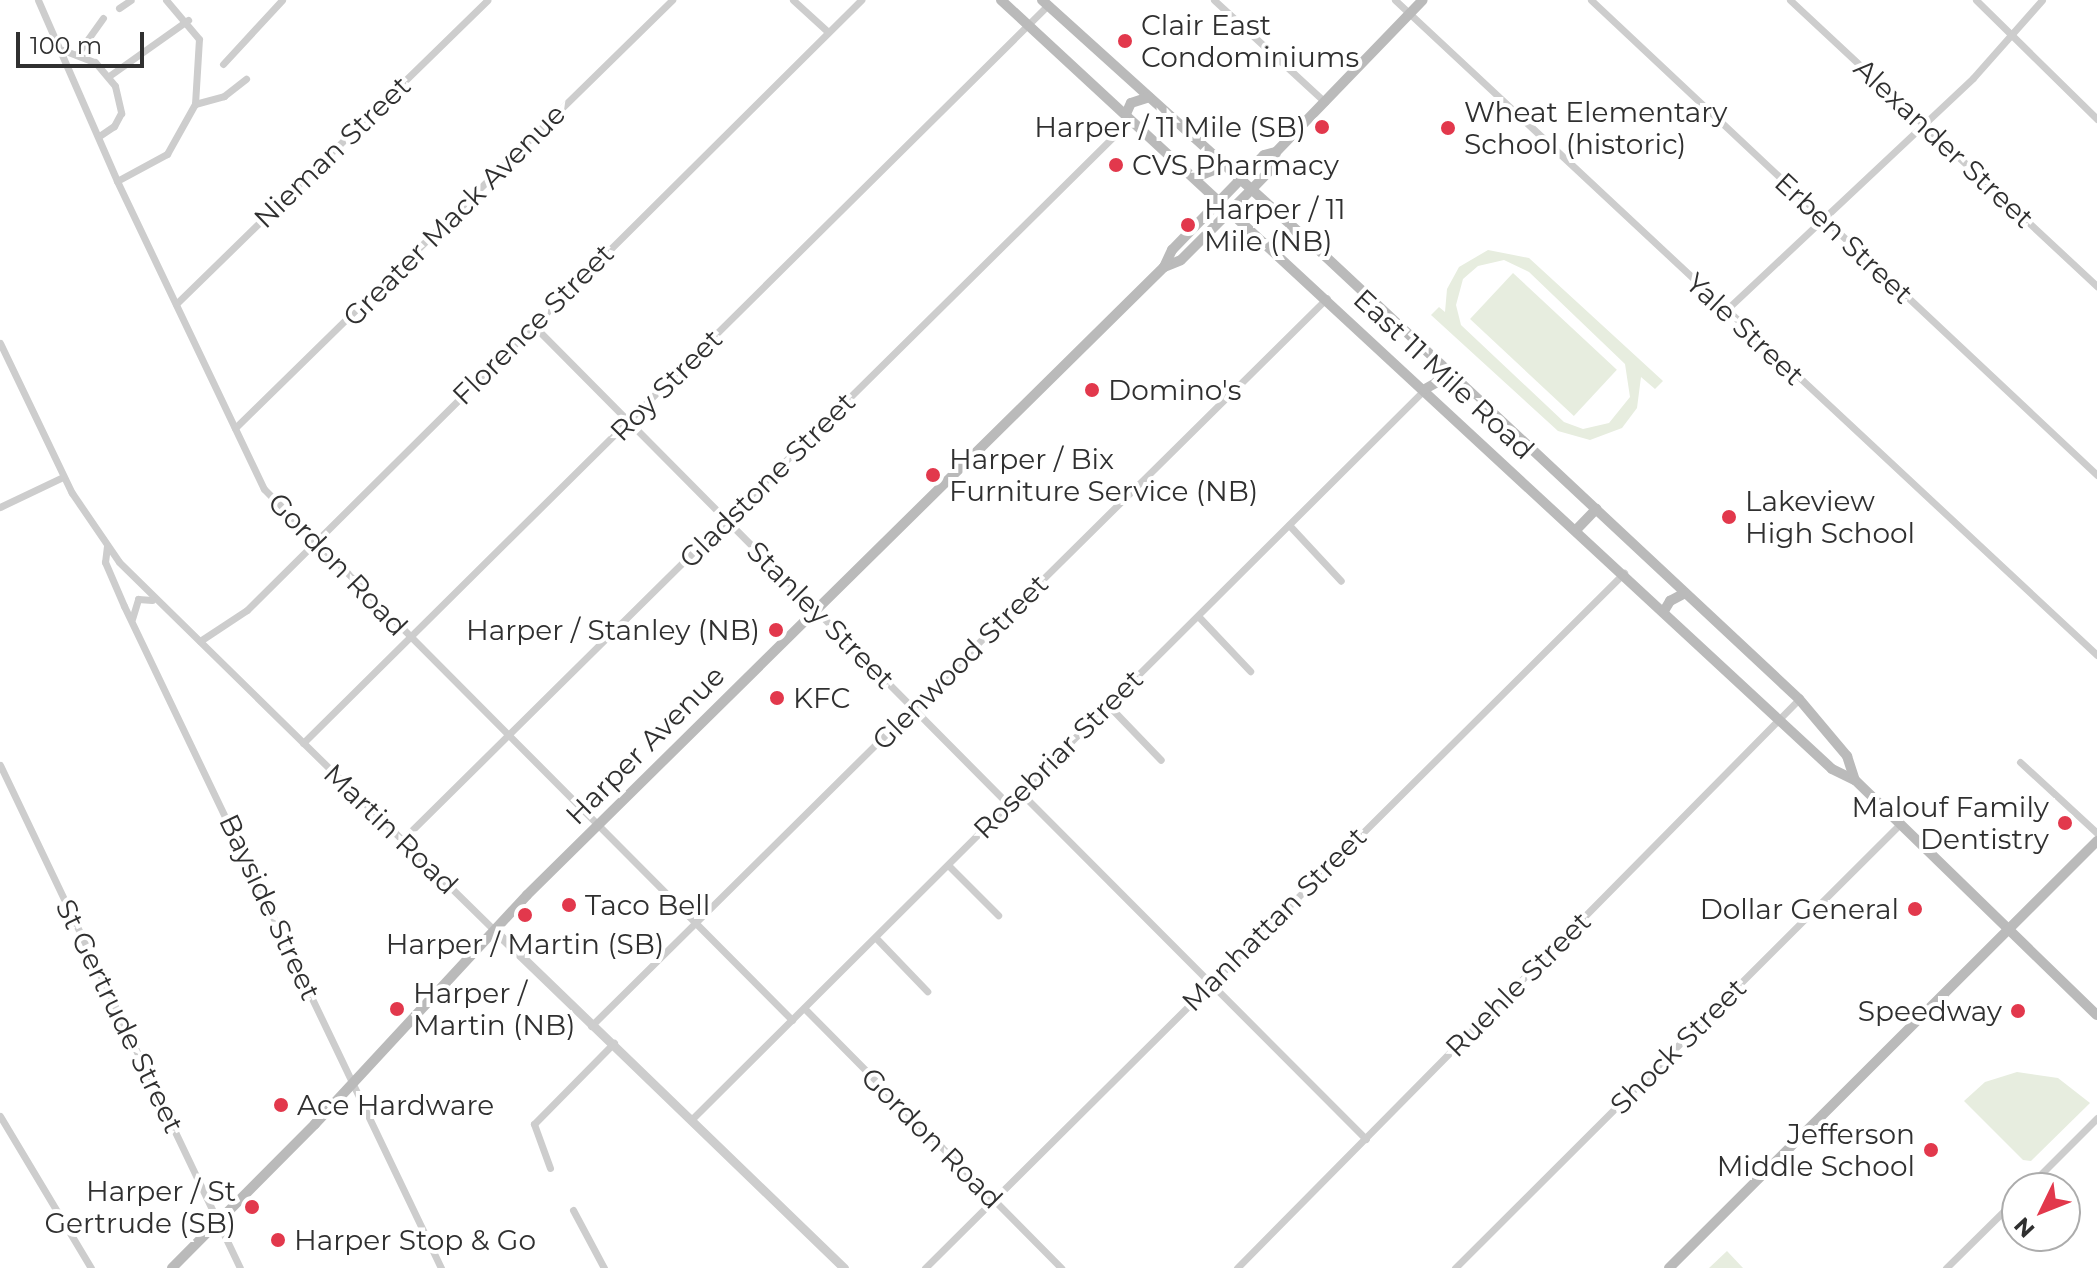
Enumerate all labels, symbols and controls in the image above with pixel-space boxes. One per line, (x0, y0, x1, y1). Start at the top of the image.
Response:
place label: Clair East Condominiums (1141, 8, 1359, 74)
scale bar (20, 16, 148, 66)
text: 100 m (30, 31, 102, 60)
marker: Clair East Condominiums (1116, 32, 1134, 50)
street label: Alexander Street (1847, 51, 2041, 235)
street label: Nieman Street (247, 69, 417, 235)
place label: Wheat Elementary School (historic) (1464, 95, 1728, 161)
street label: Greater Mack Avenue (336, 97, 572, 333)
place label: Harper / 11 Mile (SB) (1034, 110, 1306, 144)
marker: Harper / 11 Mile (SB) (1313, 118, 1331, 136)
marker: Wheat Elementary School (historic) (1439, 119, 1457, 137)
place label: CVS Pharmacy (1132, 148, 1339, 182)
marker: CVS Pharmacy (1107, 156, 1125, 174)
street label: Erben Street (1768, 166, 1920, 310)
place label: Harper / 11 Mile (NB) (1204, 192, 1346, 258)
marker: Harper / 11 Mile (NB) (1179, 216, 1197, 234)
street label: Florence Street (445, 236, 621, 412)
street label: Yale Street (1679, 266, 1811, 392)
street label: East 11 Mile Road (1347, 282, 1541, 466)
street label: Roy Street (603, 322, 729, 448)
place label: Domino's (1108, 373, 1241, 407)
marker: Domino's (1083, 381, 1101, 399)
street label: Gladstone Street (672, 385, 862, 575)
place label: Harper / Bix Furniture Service (NB) (949, 442, 1258, 508)
marker: Harper / Bix Furniture Service (NB) (924, 466, 942, 484)
place label: Lakeview High School (1745, 484, 1915, 550)
street label: Gordon Road (261, 485, 415, 643)
marker: Lakeview High School (1720, 508, 1738, 526)
street label: Stanley Street (740, 534, 902, 696)
street label: Glenwood Street (865, 567, 1055, 757)
place label: Harper / Stanley (NB) (466, 613, 760, 647)
marker: Harper / Stanley (NB) (767, 621, 785, 639)
street label: Harper Avenue (559, 659, 731, 831)
street label: Rosebriar Street (966, 662, 1150, 846)
place label: KFC (793, 681, 850, 715)
marker: KFC (768, 689, 786, 707)
street label: Martin Road (317, 757, 465, 901)
place label: Malouf Family Dentistry (1852, 790, 2049, 856)
street label: Bayside Street (212, 809, 328, 1005)
marker: Malouf Family Dentistry (2056, 814, 2074, 832)
street label: Manhattan Street (1175, 820, 1373, 1018)
place label: Taco Bell (585, 888, 710, 922)
place label: Dollar General (1700, 892, 1899, 926)
street label: St Gertrude Street (49, 894, 191, 1138)
marker: Taco Bell (560, 896, 578, 914)
marker: Dollar General (1906, 900, 1924, 918)
street label: Ruehle Street (1438, 904, 1598, 1064)
marker: Harper / Martin (SB) (516, 906, 534, 924)
place label: Harper / Martin (SB) (386, 927, 664, 961)
street label: Shock Street (1603, 971, 1753, 1121)
place label: Harper / Martin (NB) (413, 976, 575, 1042)
place label: Speedway (1858, 994, 2002, 1028)
marker: Harper / Martin (NB) (388, 1000, 406, 1018)
marker: Speedway (2009, 1002, 2027, 1020)
street label: Gordon Road (854, 1060, 1010, 1216)
place label: Ace Hardware (297, 1088, 494, 1122)
marker: Ace Hardware (272, 1096, 290, 1114)
place label: Jefferson Middle School (1717, 1117, 1915, 1183)
marker: Jefferson Middle School (1922, 1141, 1940, 1159)
north arrow (2001, 1172, 2081, 1252)
place label: Harper / St Gertrude (SB) (44, 1174, 236, 1240)
marker: Harper / St Gertrude (SB) (243, 1198, 261, 1216)
text: N (2009, 1212, 2040, 1243)
place label: Harper Stop & Go (294, 1223, 536, 1257)
marker: Harper Stop & Go (269, 1231, 287, 1249)

